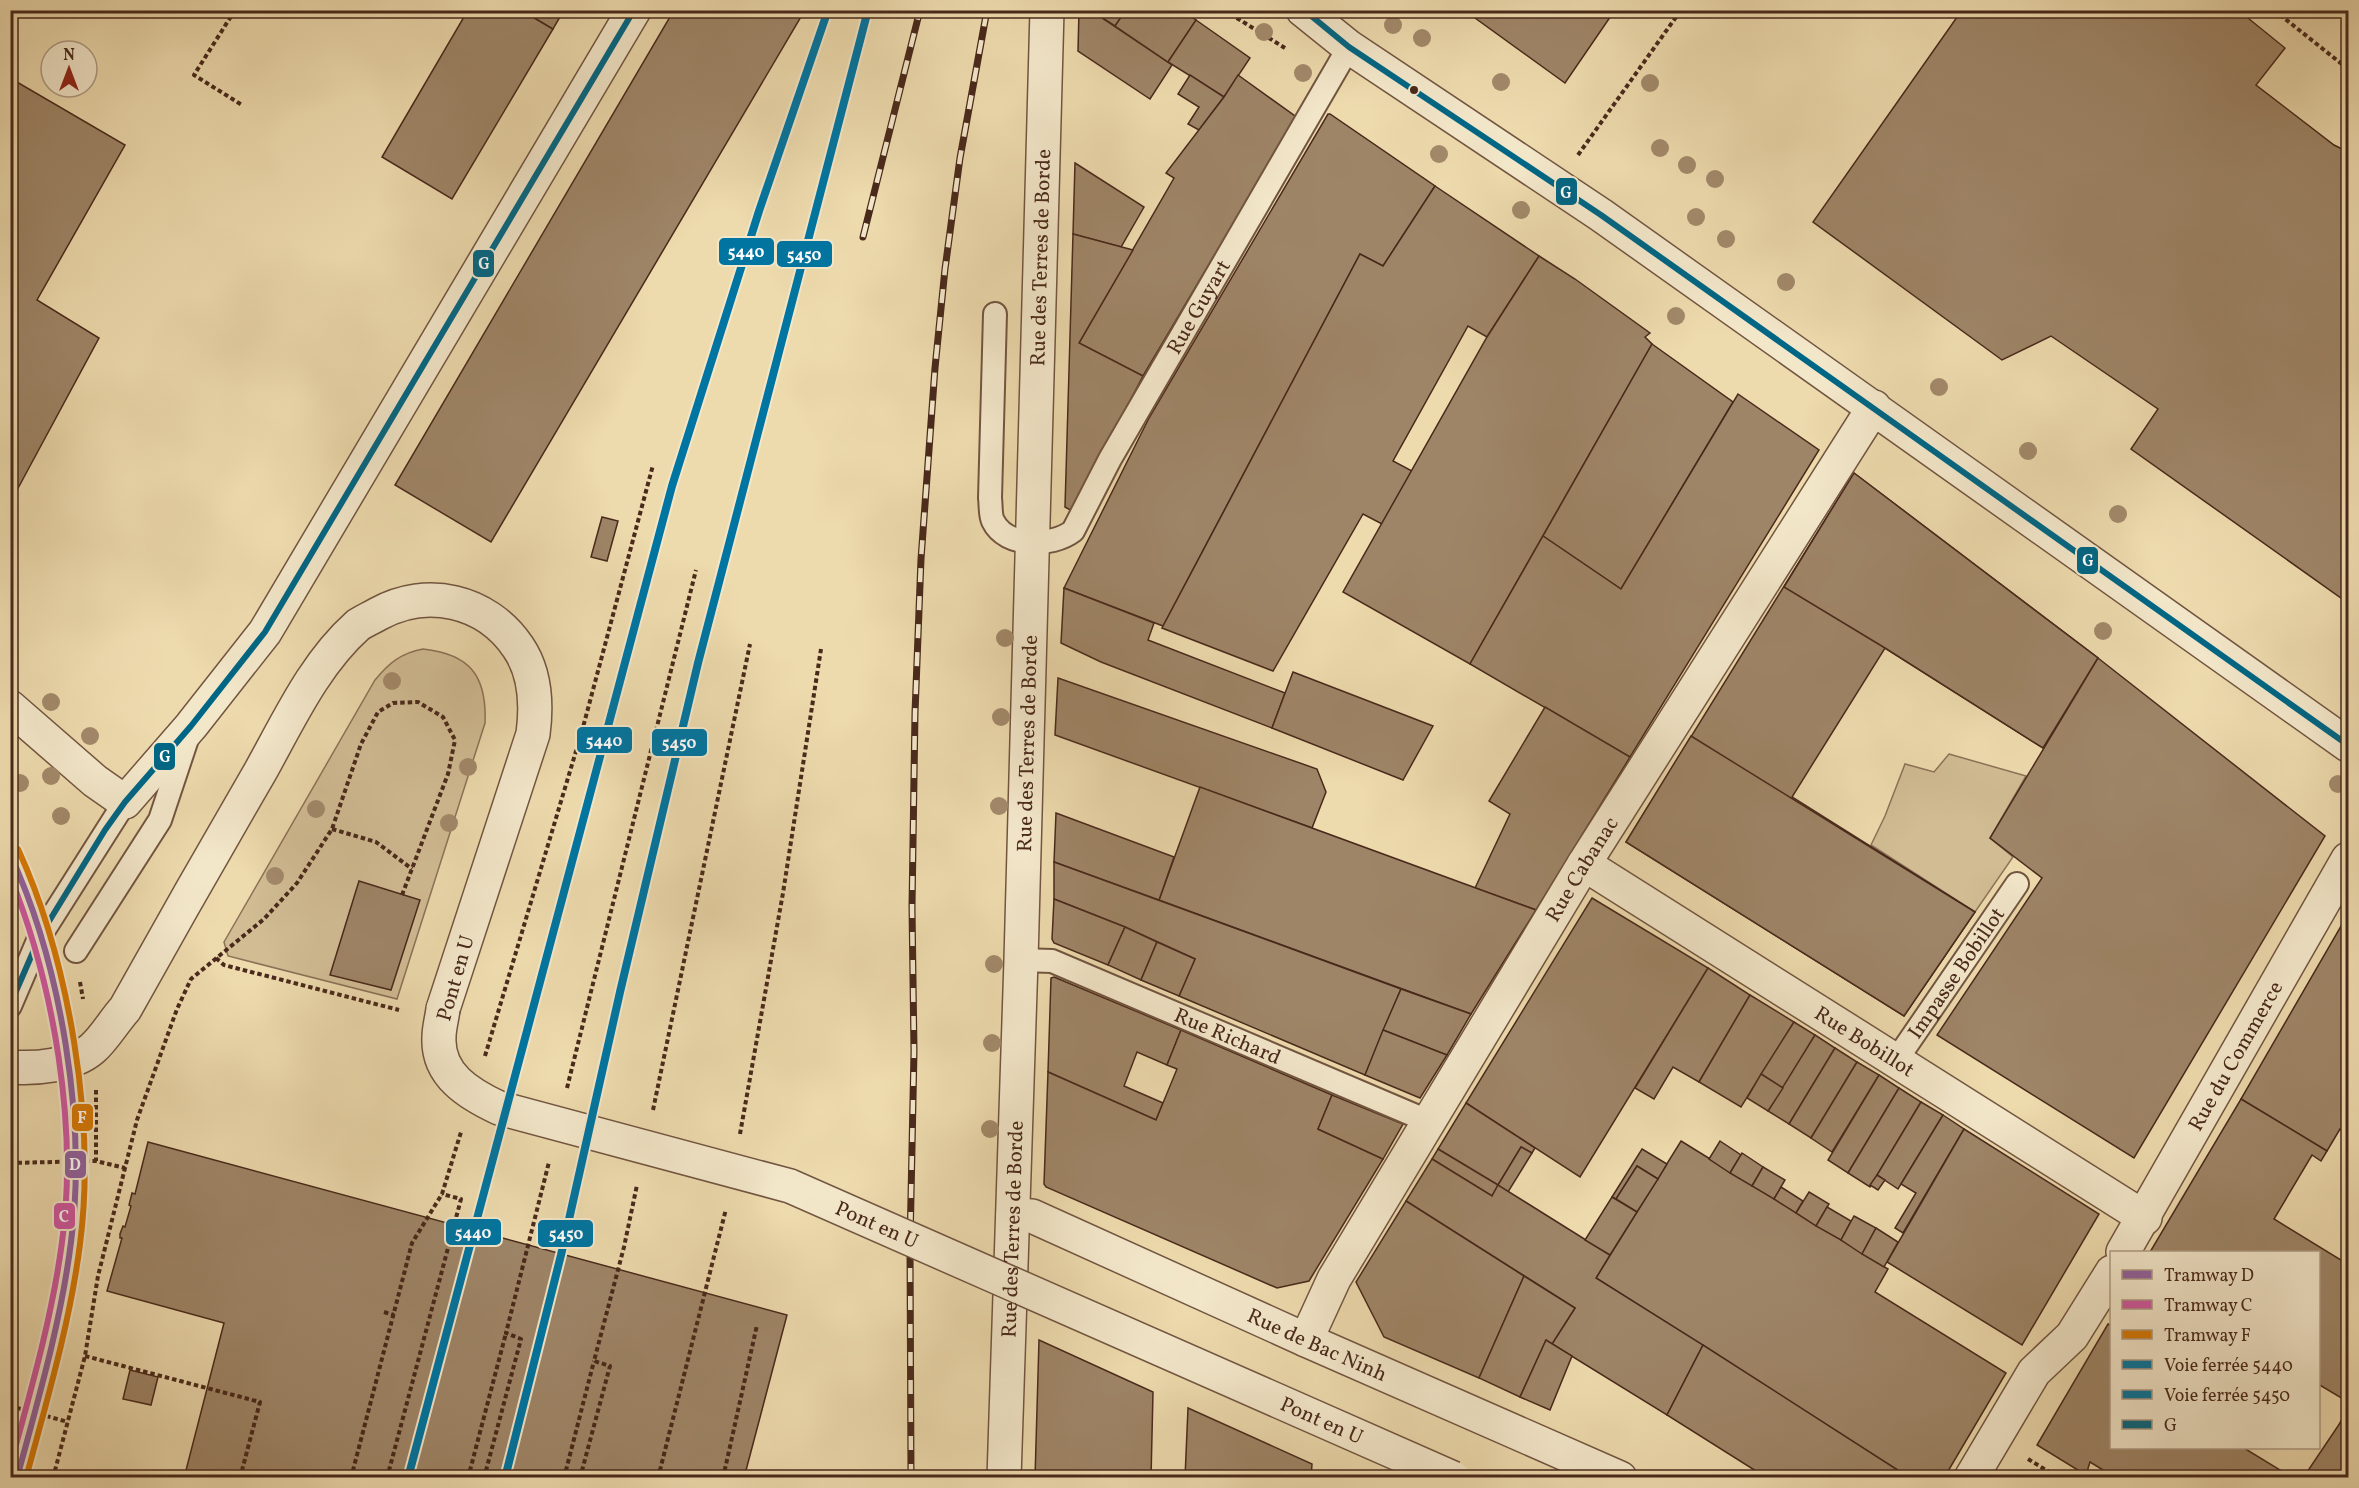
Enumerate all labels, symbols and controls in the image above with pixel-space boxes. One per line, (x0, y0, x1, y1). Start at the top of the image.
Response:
north arrow (39, 39, 99, 99)
text: N (63, 45, 75, 67)
unlabelled marker (1408, 84, 1420, 96)
street label: Rue des Terres de Borde (1024, 149, 1059, 367)
line badge: G (1555, 177, 1578, 206)
text: G (1560, 183, 1572, 205)
line badge: 5440 (718, 237, 775, 266)
line badge: 5450 (776, 240, 833, 268)
text: 5440 (728, 242, 764, 264)
text: 5450 (787, 245, 821, 267)
line badge: G (472, 249, 495, 278)
text: G (478, 254, 490, 276)
street label: Rue Guyart (1161, 255, 1238, 360)
line badge: G (2076, 546, 2099, 575)
text: G (2082, 551, 2094, 573)
street label: Rue des Terres de Borde (1011, 634, 1046, 852)
line badge: 5440 (576, 726, 633, 754)
line badge: 5450 (651, 728, 708, 757)
text: 5440 (586, 731, 622, 753)
text: 5450 (662, 733, 696, 755)
line badge: G (153, 742, 176, 771)
text: G (159, 747, 171, 769)
street label: Rue Cabanac (1539, 812, 1626, 928)
street label: Impasse Bobillot (1902, 902, 2013, 1045)
street label: Pont en U (430, 932, 482, 1025)
street label: Rue du Commerce (2182, 976, 2291, 1137)
street label: Rue Bobillot (1808, 1000, 1920, 1085)
street label: Rue Richard (1169, 1002, 1285, 1073)
line badge: F (71, 1103, 94, 1132)
text: F (77, 1108, 87, 1130)
street label: Rue des Terres de Borde (996, 1120, 1032, 1338)
line badge: D (64, 1150, 87, 1179)
text: D (69, 1155, 81, 1177)
street label: Pont en U (830, 1195, 922, 1257)
line badge: C (53, 1202, 76, 1230)
text: C (59, 1207, 69, 1229)
line badge: 5440 (445, 1218, 502, 1246)
line badge: 5450 (537, 1219, 594, 1248)
text: 5440 (455, 1223, 491, 1245)
text: 5450 (549, 1224, 583, 1246)
legend (2110, 1251, 2320, 1449)
text: Tramway D (2164, 1264, 2254, 1289)
text: Tramway C (2164, 1294, 2252, 1319)
street label: Rue de Bac Ninh (1242, 1302, 1391, 1390)
text: Tramway F (2164, 1324, 2251, 1349)
text: Voie ferrée 5440 (2164, 1354, 2293, 1379)
text: Voie ferrée 5450 (2164, 1384, 2290, 1409)
street label: Pont en U (1275, 1391, 1367, 1453)
text: G (2164, 1414, 2177, 1439)

